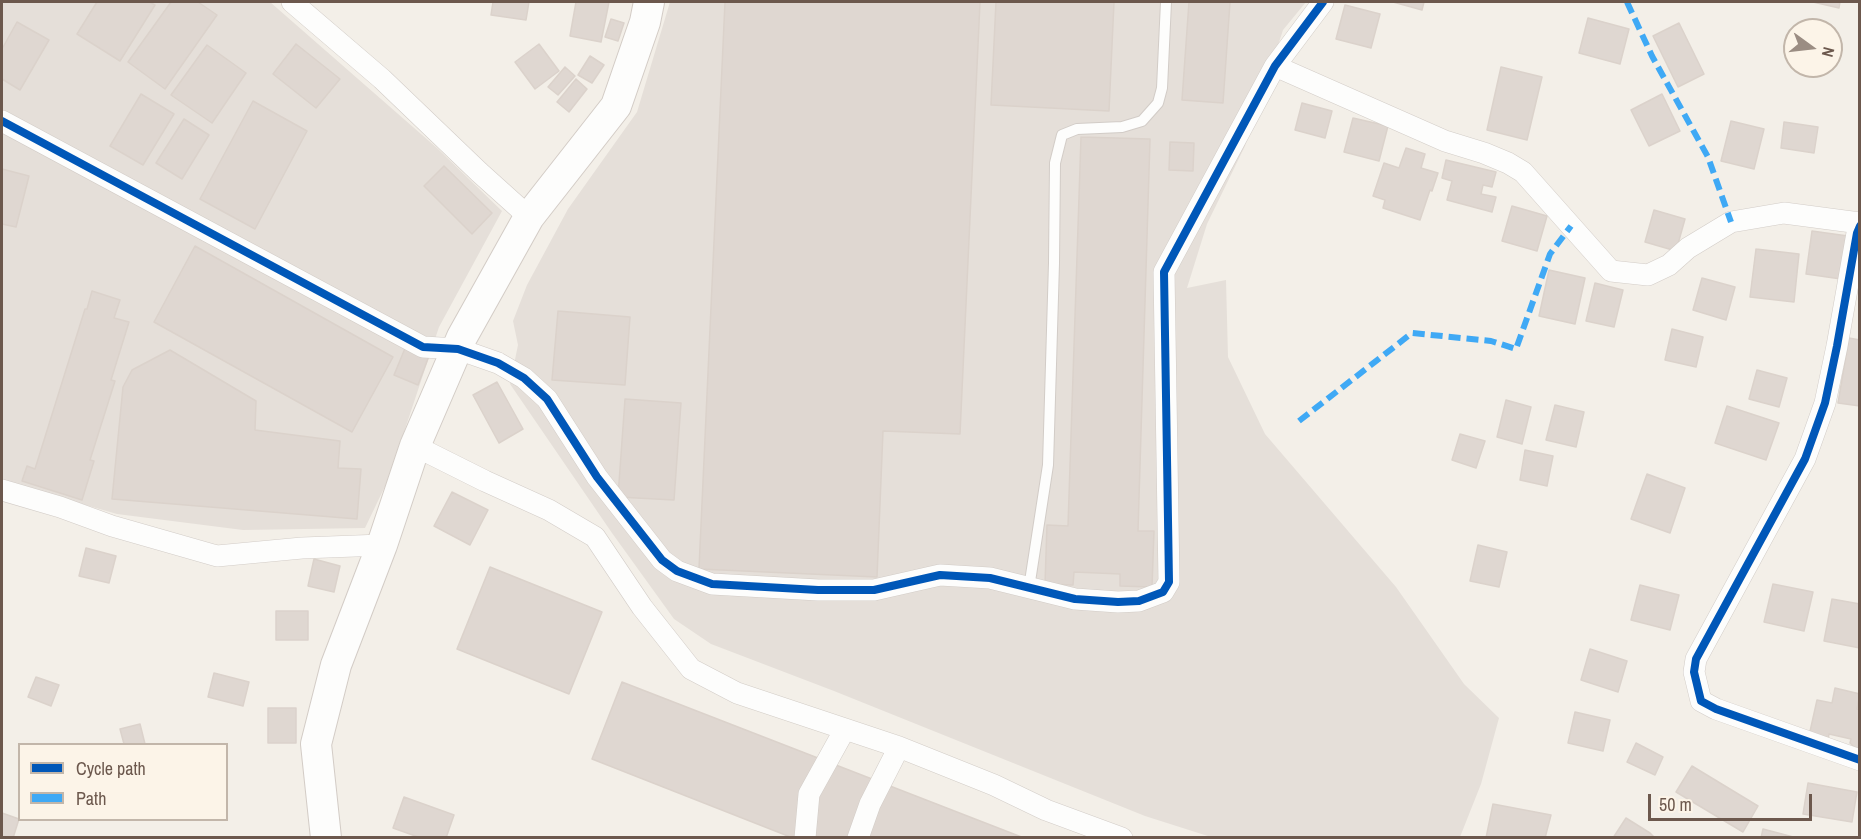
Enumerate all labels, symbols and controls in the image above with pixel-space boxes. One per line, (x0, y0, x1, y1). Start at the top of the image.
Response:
north arrow (1783, 18, 1843, 78)
text: N (1817, 45, 1840, 60)
legend (18, 743, 228, 821)
text: Cycle path (76, 756, 146, 781)
scale bar (1651, 782, 1814, 820)
text: Path (76, 786, 106, 811)
text: 50 m (1659, 792, 1692, 817)

